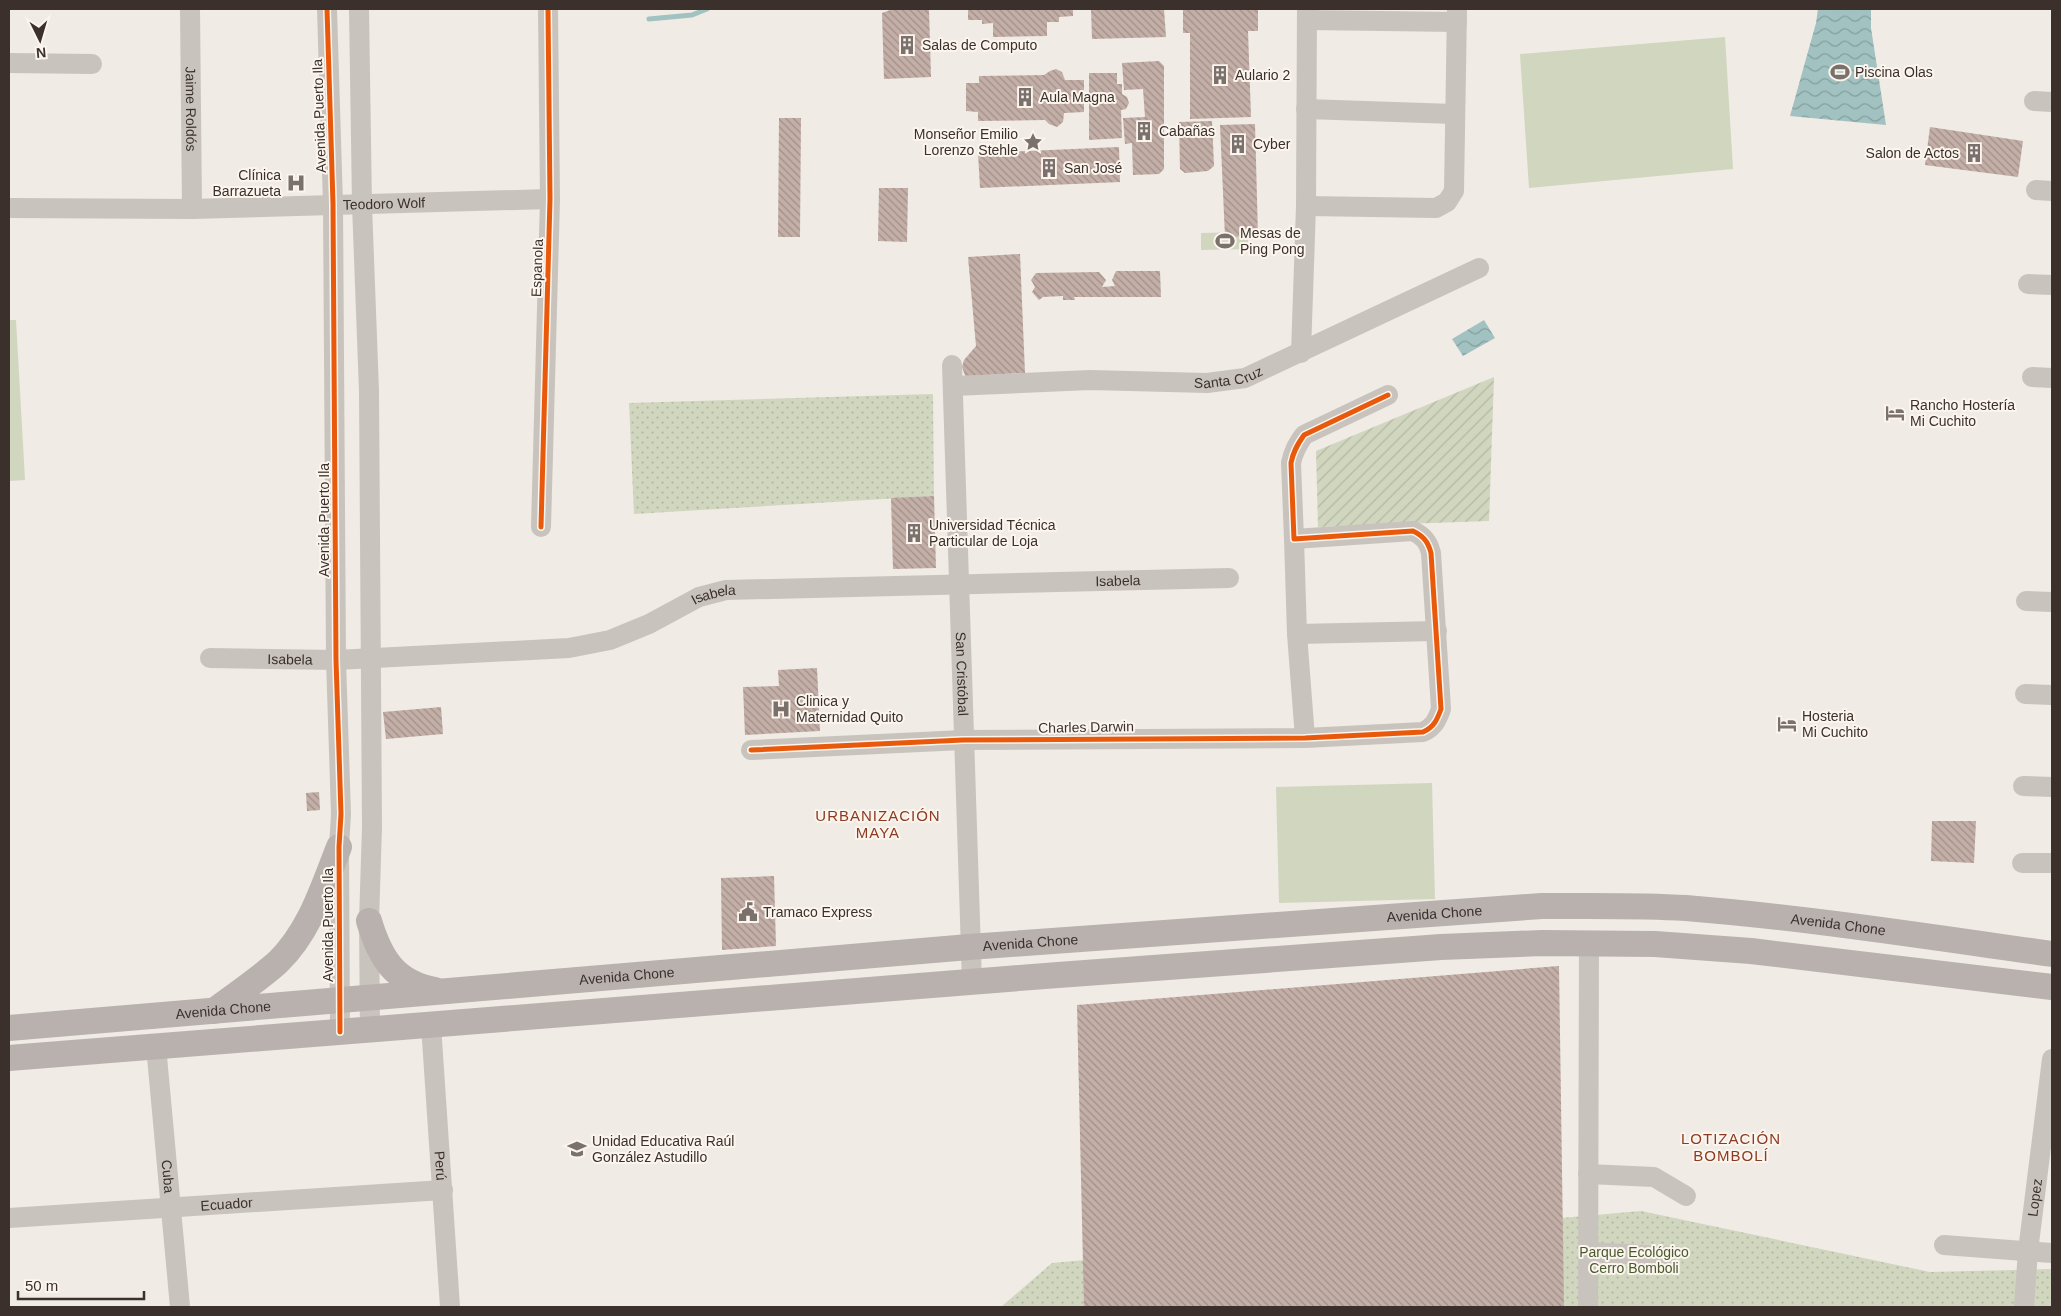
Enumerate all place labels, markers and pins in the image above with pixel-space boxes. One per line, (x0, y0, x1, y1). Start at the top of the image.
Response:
building icon: Salas de Computo (896, 34, 918, 56)
place label: Salas de Computo (922, 37, 1037, 53)
sports icon: Piscina Olas (1829, 61, 1851, 83)
building icon: Aulario 2 (1209, 64, 1231, 86)
place label: Piscina Olas (1855, 64, 1933, 80)
place label: Aulario 2 (1235, 67, 1290, 83)
building icon: Aula Magna (1014, 86, 1036, 108)
place label: Aula Magna (1040, 89, 1115, 105)
building icon: Cabañas (1133, 120, 1155, 142)
place label: Cabañas (1159, 123, 1215, 139)
place label: Monseñor Emilio Lorenzo Stehle (914, 126, 1018, 158)
place icon: Monseñor Emilio Lorenzo Stehle (1022, 131, 1044, 153)
building icon: Cyber (1227, 133, 1249, 155)
place label: Cyber (1253, 136, 1291, 152)
building icon: Salon de Actos (1963, 142, 1985, 164)
place label: Salon de Actos (1866, 145, 1959, 161)
building icon: San José (1038, 157, 1060, 179)
place label: San José (1064, 160, 1123, 176)
place label: Clínica Barrazueta (213, 167, 281, 199)
hospital icon: Clínica Barrazueta (285, 172, 307, 194)
place label: Mesas de Ping Pong (1240, 225, 1305, 257)
sports icon: Mesas de Ping Pong (1214, 230, 1236, 252)
place label: Rancho Hostería Mi Cuchito (1910, 397, 2015, 429)
hotel icon: Rancho Hostería Mi Cuchito (1884, 402, 1906, 424)
place label: Universidad Técnica Particular de Loja (929, 517, 1056, 549)
building icon: Universidad Técnica Particular de Loja (903, 522, 925, 544)
place label: Clinica y Maternidad Quito (796, 693, 904, 725)
hospital icon: Clinica y Maternidad Quito (770, 698, 792, 720)
place label: Hosteria Mi Cuchito (1802, 708, 1868, 740)
hotel icon: Hosteria Mi Cuchito (1776, 713, 1798, 735)
public building icon: Tramaco Express (737, 901, 759, 923)
place label: Tramaco Express (763, 904, 872, 920)
place label: Unidad Educativa Raúl González Astudillo (592, 1133, 734, 1165)
school or university icon: Unidad Educativa Raúl González Astudillo (566, 1138, 588, 1160)

